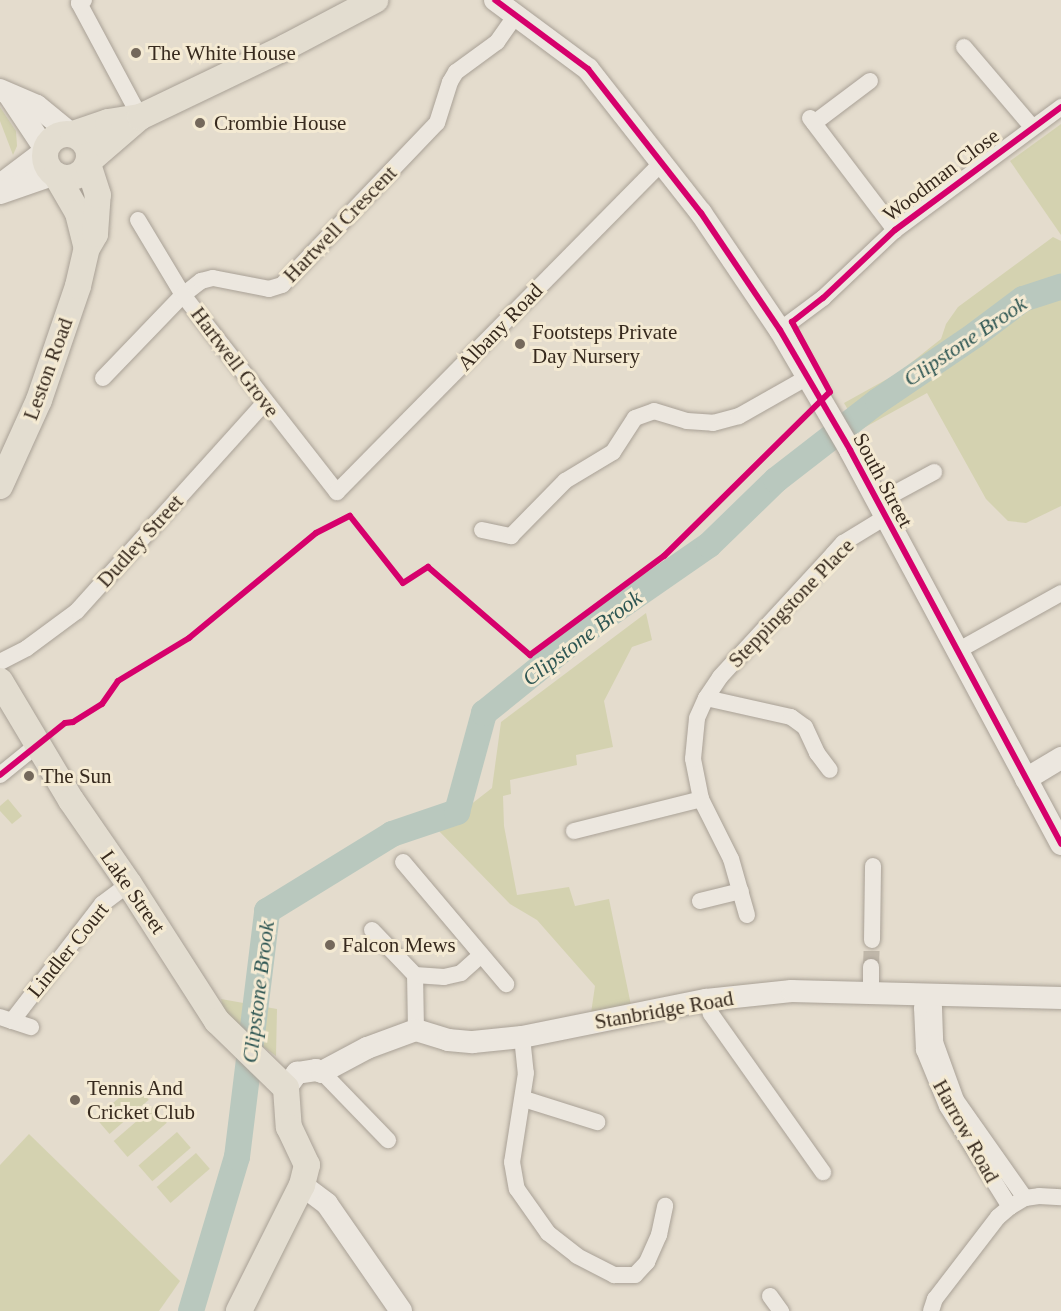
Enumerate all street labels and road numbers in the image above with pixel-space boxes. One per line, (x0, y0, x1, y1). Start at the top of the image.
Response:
street label: Woodman Close (878, 123, 1004, 227)
street label: Hartwell Crescent (278, 161, 402, 287)
street label: Albany Road (452, 278, 548, 376)
street label: Hartwell Grove (185, 302, 285, 422)
street label: Leston Road (18, 315, 78, 423)
street label: South Street (848, 429, 918, 531)
street label: Dudley Street (92, 489, 188, 593)
street label: Steppingstone Place (723, 533, 859, 673)
street label: Lake Street (95, 845, 171, 939)
street label: Lindler Court (22, 897, 114, 1003)
street label: Stanbridge Road (593, 985, 735, 1035)
street label: Harrow Road (927, 1075, 1005, 1187)

